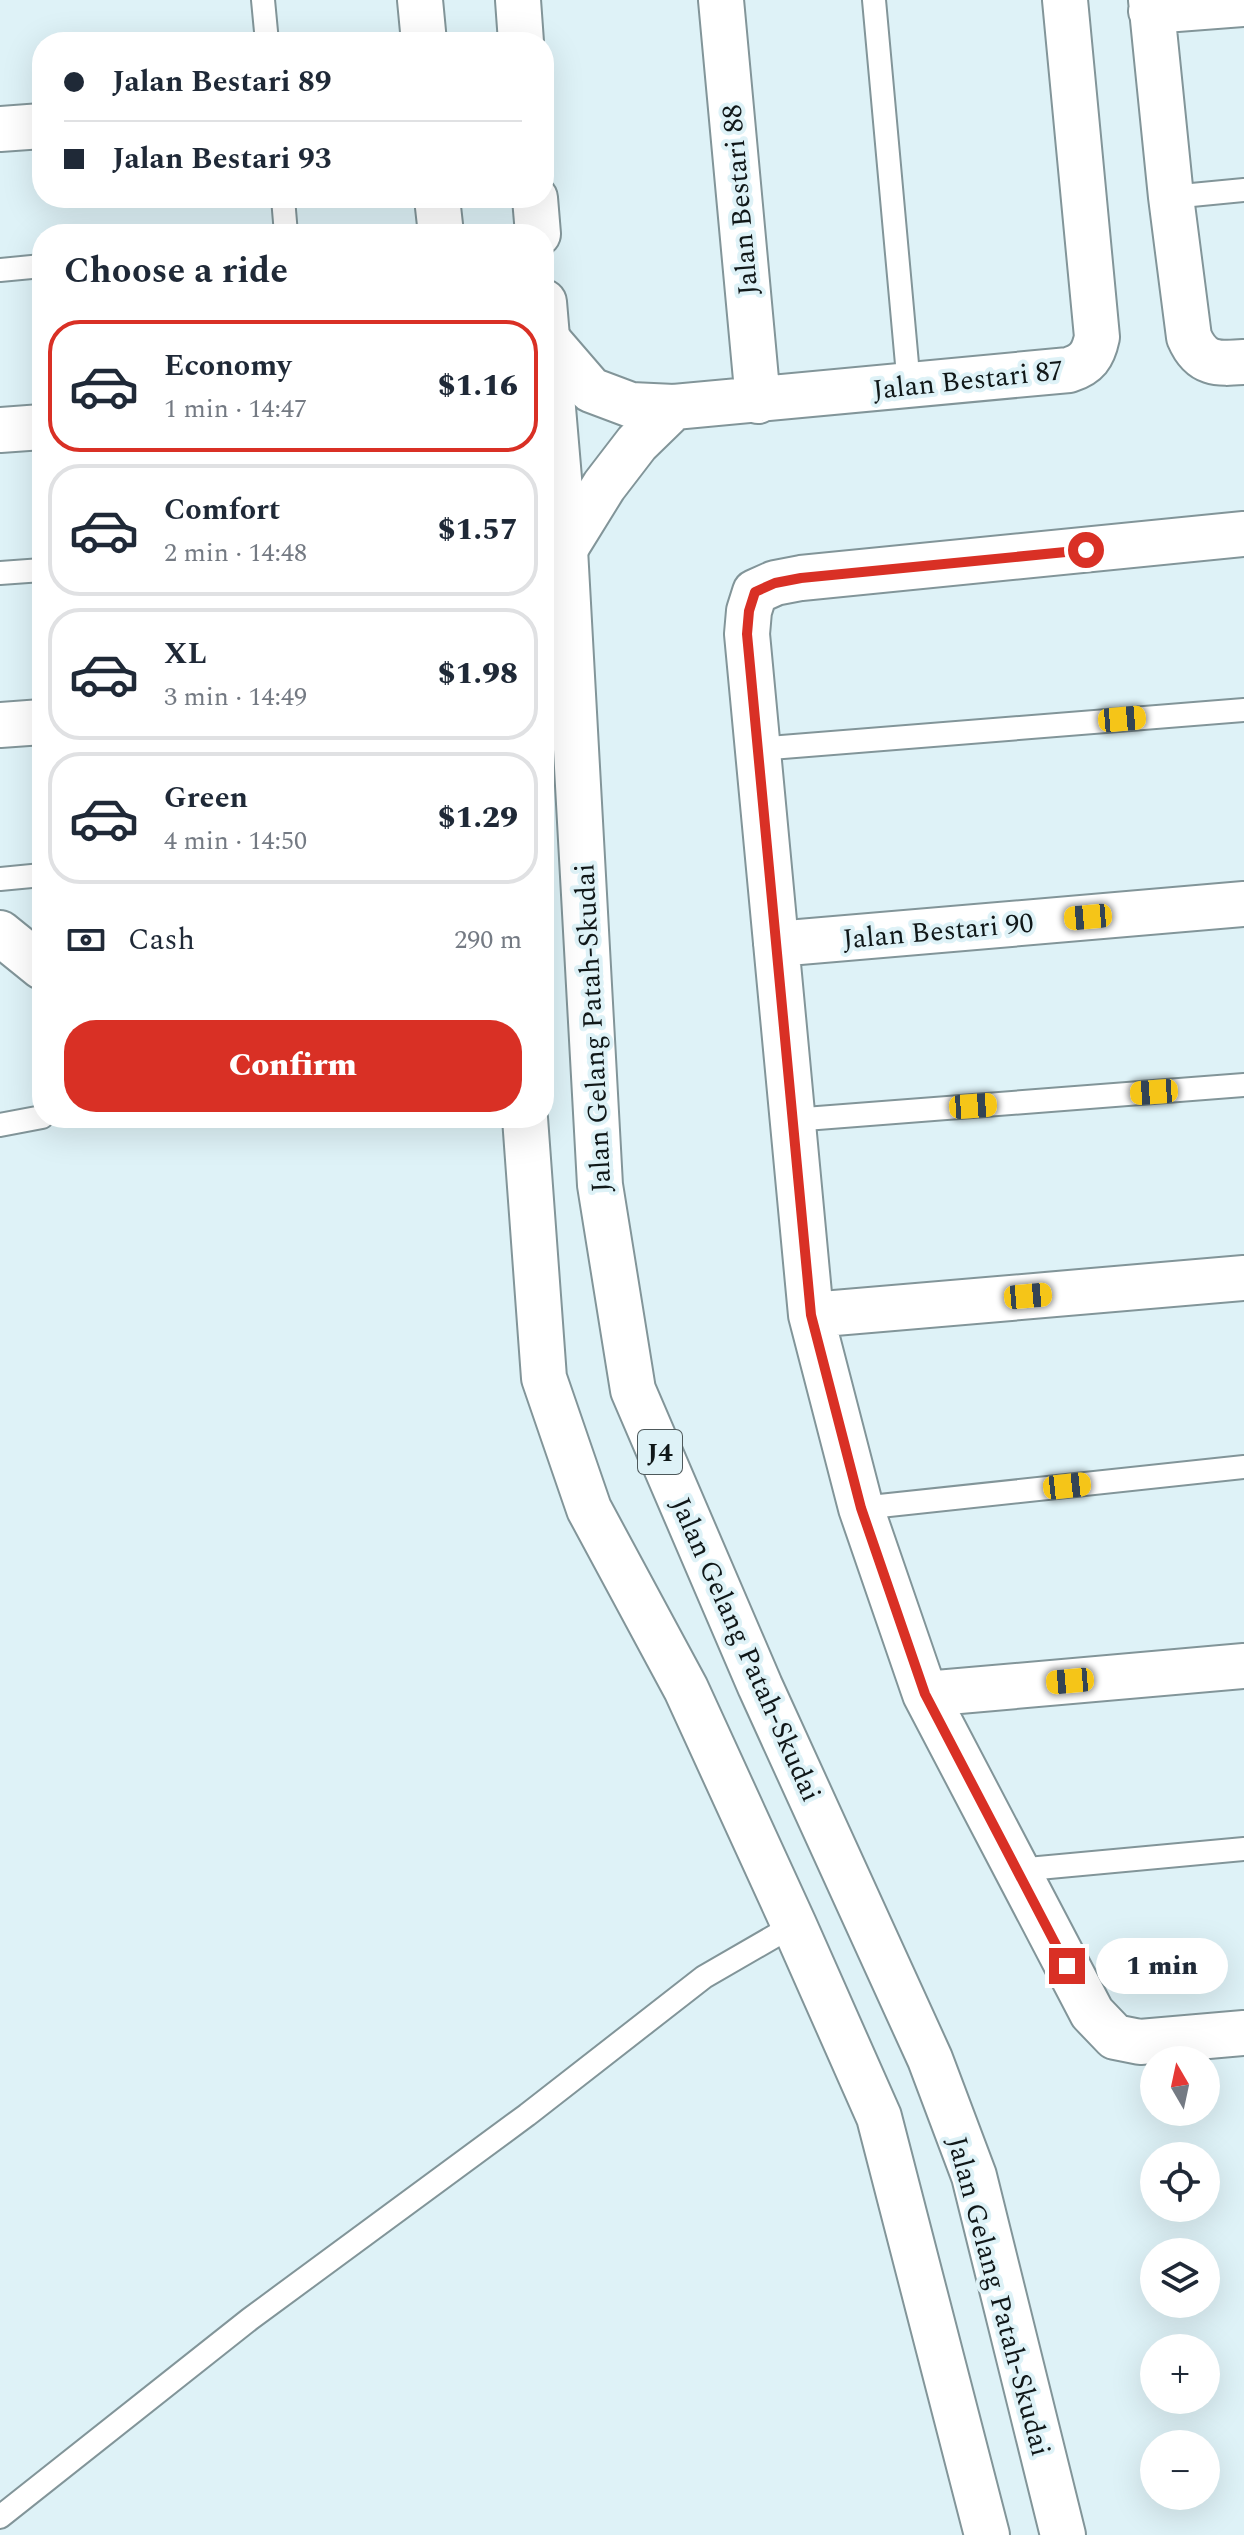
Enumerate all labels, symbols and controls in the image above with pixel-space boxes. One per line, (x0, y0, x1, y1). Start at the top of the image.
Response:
text: Jalan Bestari 89 (112, 59, 332, 105)
street label: Jalan Bestari 88 (711, 103, 770, 297)
text: Jalan Bestari 93 (112, 136, 332, 182)
text: Choose a ride (64, 244, 288, 299)
text: Economy (164, 343, 291, 389)
street label: Jalan Bestari 87 (871, 349, 1066, 412)
icon: car (68, 350, 140, 422)
text: $1.16 (438, 363, 518, 409)
text: 1 min · 14:47 (164, 389, 307, 429)
text: Comfort (164, 487, 280, 533)
icon: car (68, 494, 140, 566)
text: $1.57 (438, 507, 518, 553)
route start (1068, 532, 1104, 568)
text: 2 min · 14:48 (164, 533, 307, 573)
text: XL (164, 631, 207, 677)
icon: car (68, 638, 140, 710)
text: $1.98 (438, 651, 518, 697)
text: 3 min · 14:49 (164, 677, 307, 717)
car (1097, 705, 1147, 733)
text: Green (164, 775, 248, 821)
icon: car (68, 782, 140, 854)
text: $1.29 (438, 795, 518, 841)
text: 4 min · 14:50 (164, 821, 307, 861)
street label: Jalan Gelang Patah-Skudai (563, 862, 624, 1194)
street label: Jalan Bestari 90 (841, 902, 1035, 961)
car (1063, 903, 1113, 931)
text: Cash (128, 917, 195, 963)
icon: cash (64, 918, 108, 962)
text: 290 m (454, 920, 522, 960)
button: Confirm (64, 1020, 522, 1112)
car (1129, 1078, 1179, 1106)
car (948, 1092, 998, 1120)
car (1003, 1282, 1053, 1310)
road number: J4 (638, 1430, 682, 1474)
car (1042, 1472, 1092, 1500)
street label: Jalan Gelang Patah-Skudai (659, 1490, 832, 1809)
car (1045, 1667, 1095, 1695)
callout: 1 min (1095, 1938, 1227, 1994)
text: 1 min (1126, 1946, 1198, 1986)
route end (1049, 1948, 1085, 1984)
north arrow (1140, 2046, 1220, 2126)
map controls (1140, 2046, 1220, 2510)
street label: Jalan Gelang Patah-Skudai (935, 2132, 1062, 2461)
button: locate (1140, 2142, 1220, 2222)
button: layers (1140, 2238, 1220, 2318)
button: + (1140, 2334, 1220, 2414)
button: − (1140, 2430, 1220, 2510)

